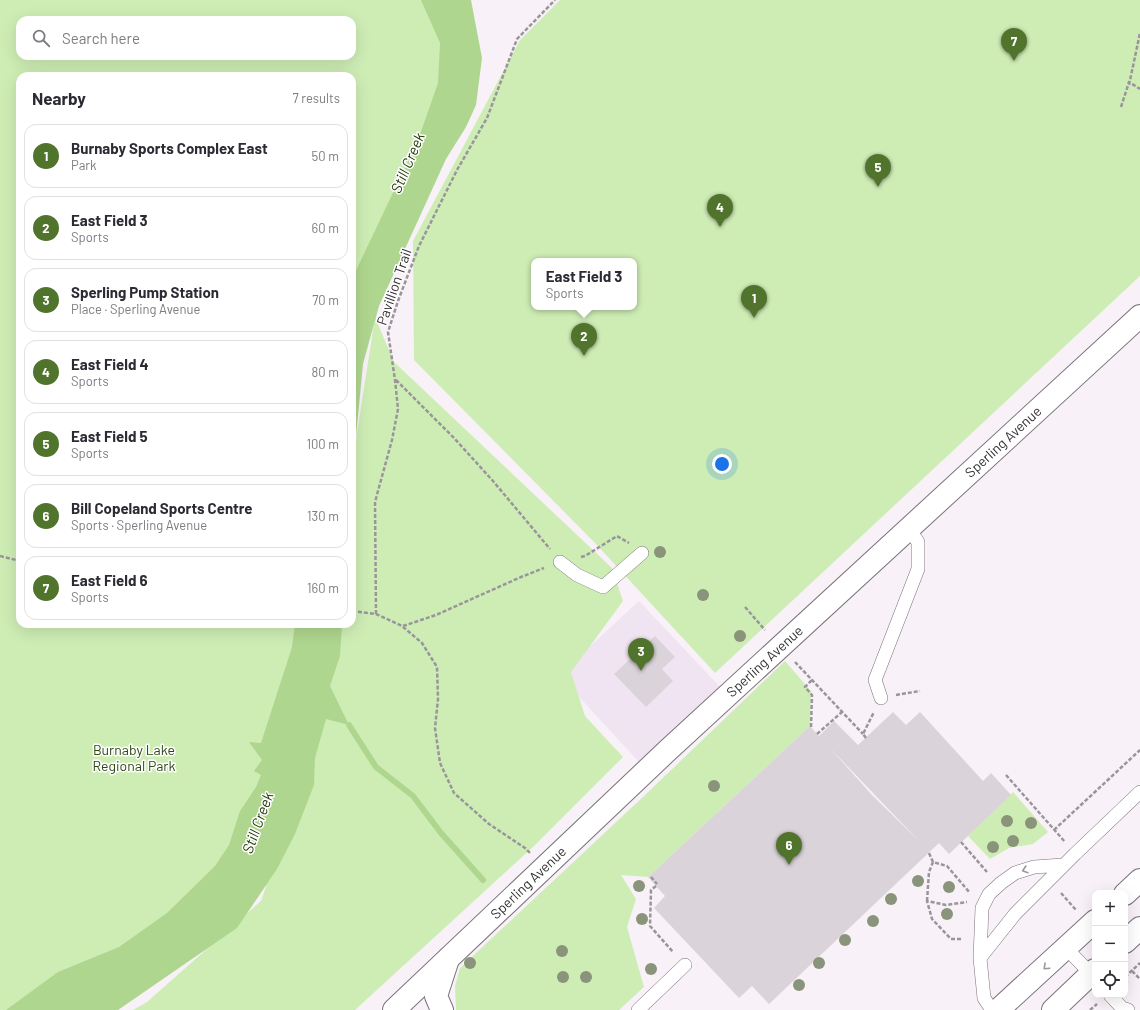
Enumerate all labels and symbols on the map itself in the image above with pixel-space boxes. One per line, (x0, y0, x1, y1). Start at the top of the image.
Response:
pin: 7 (1001, 28, 1027, 61)
water label: Still Creek (386, 129, 428, 196)
pin: 5 (865, 154, 891, 187)
pin: 4 (707, 194, 733, 227)
street label: Pavillion Trail (373, 246, 415, 327)
pin: 1 (741, 285, 767, 318)
pin: 2 (571, 323, 597, 356)
street label: Sperling Avenue (961, 402, 1044, 481)
your location (712, 454, 732, 474)
street label: Sperling Avenue (723, 622, 806, 700)
pin: 3 (628, 638, 654, 671)
park label: Burnaby Lake Regional Park (93, 741, 175, 774)
water label: Still Creek (238, 789, 277, 856)
pin: 6 (776, 832, 802, 865)
street label: Sperling Avenue (487, 843, 569, 922)
one-way arrow (1022, 865, 1029, 874)
one-way arrow (1043, 962, 1050, 969)

